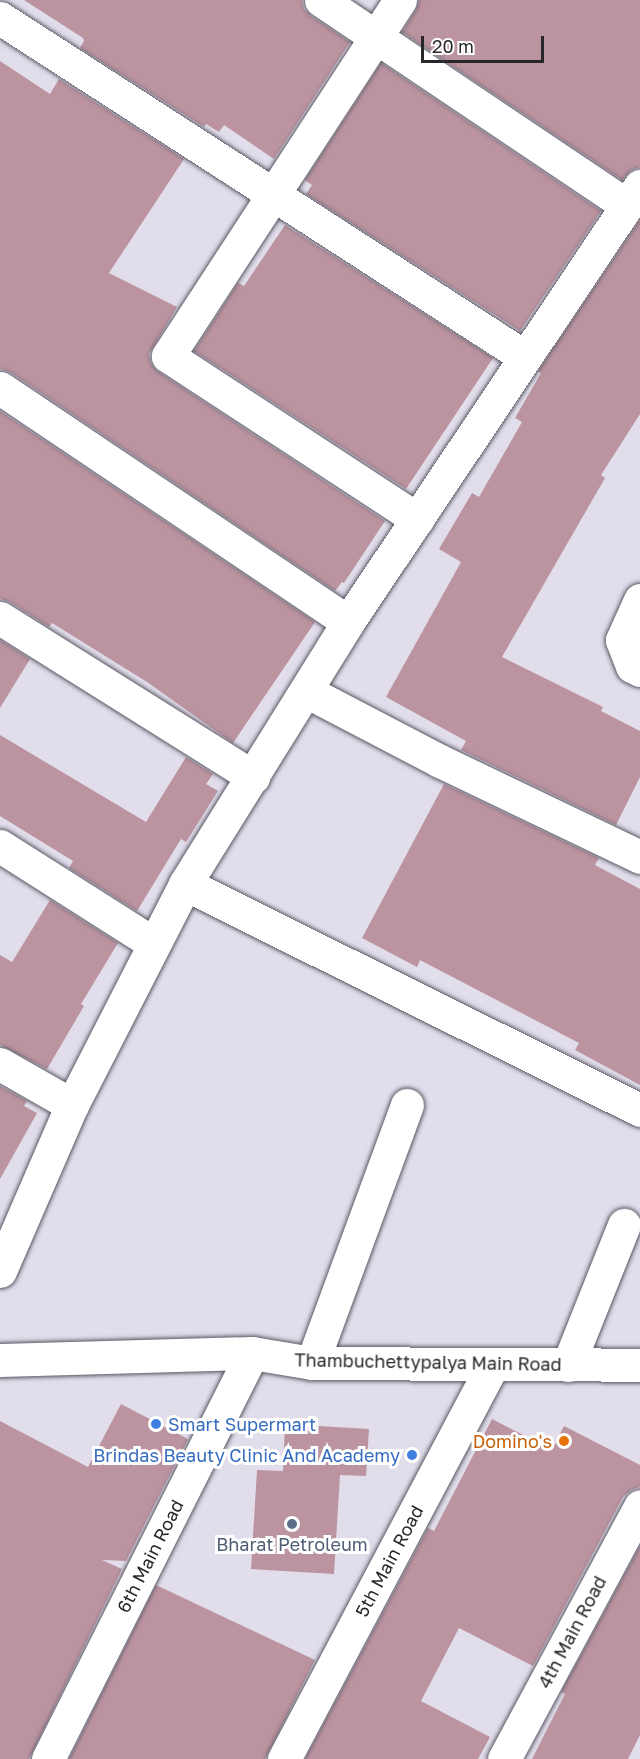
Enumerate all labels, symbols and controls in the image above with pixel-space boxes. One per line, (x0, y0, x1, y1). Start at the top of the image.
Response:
scale bar (424, 24, 547, 62)
text: 20 m (432, 35, 474, 57)
street label: Thambuchettypalya Main Road (294, 1349, 562, 1375)
place label: Smart Supermart (168, 1413, 316, 1435)
marker: Smart Supermart (149, 1417, 163, 1431)
place label: Domino's (473, 1430, 552, 1452)
marker: Domino's (557, 1434, 571, 1448)
place label: Brindas Beauty Clinic And Academy (93, 1444, 400, 1466)
marker: Brindas Beauty Clinic And Academy (405, 1448, 419, 1462)
street label: 6th Main Road (112, 1496, 188, 1616)
street label: 5th Main Road (351, 1501, 427, 1621)
marker: Bharat Petroleum (285, 1517, 299, 1531)
place label: Bharat Petroleum (216, 1533, 368, 1555)
street label: 4th Main Road (533, 1572, 611, 1692)

